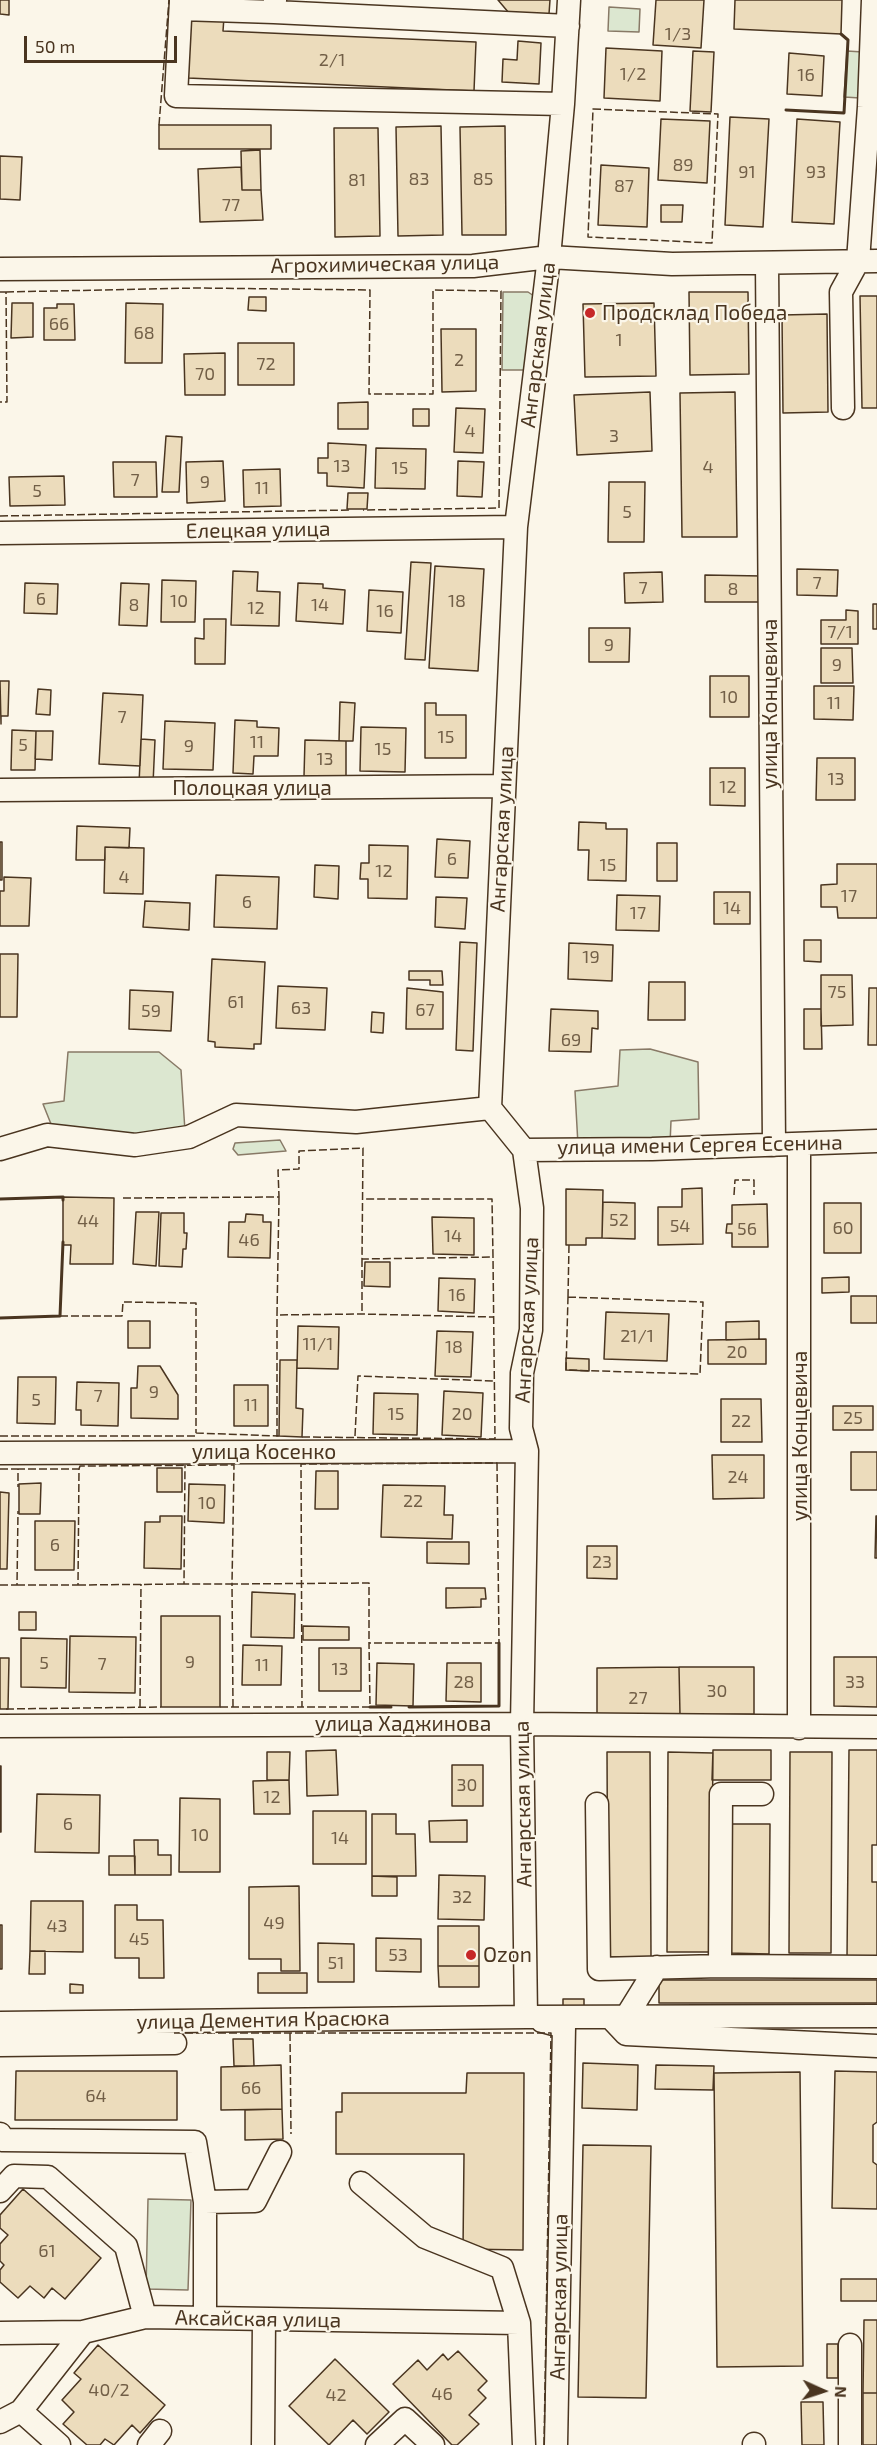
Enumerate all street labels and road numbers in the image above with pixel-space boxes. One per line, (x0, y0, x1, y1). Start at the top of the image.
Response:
street label: Агрохимическая улица (270, 249, 500, 279)
street label: Ангарская улица (515, 261, 561, 429)
street label: Елецкая улица (185, 516, 331, 544)
street label: улица Концевича (757, 619, 783, 789)
street label: Ангарская улица (485, 745, 519, 913)
street label: Полоцкая улица (172, 775, 332, 801)
street label: улица имени Сергея Есенина (557, 1130, 843, 1160)
street label: Ангарская улица (510, 1236, 544, 1404)
street label: улица Концевича (787, 1351, 813, 1521)
street label: улица Косенко (192, 1439, 336, 1465)
street label: улица Хаджинова (315, 1711, 491, 1737)
street label: Ангарская улица (509, 1720, 537, 1888)
street label: улица Дементия Красюка (136, 2005, 390, 2035)
street label: Ангарская улица (545, 2213, 573, 2381)
street label: Аксайская улица (175, 2305, 341, 2333)

